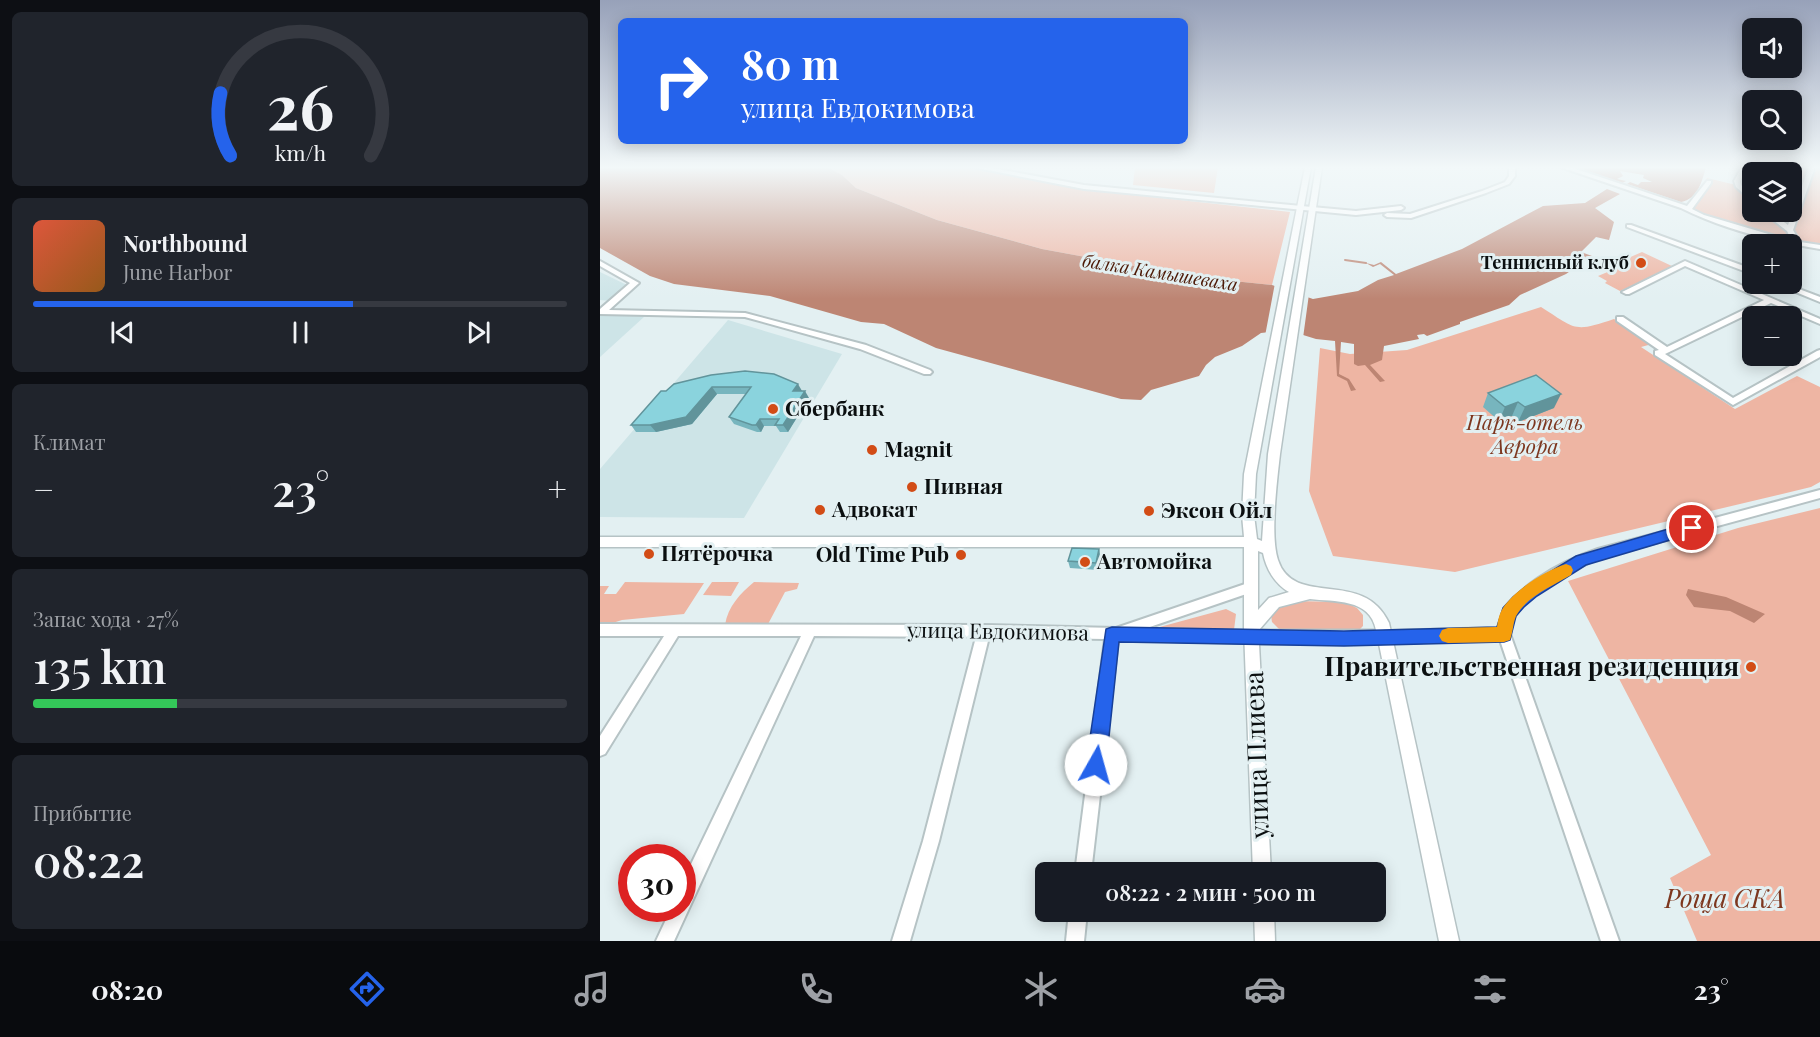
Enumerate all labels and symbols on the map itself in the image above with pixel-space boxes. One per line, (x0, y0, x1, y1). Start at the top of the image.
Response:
water label: балка Камышеваха (1081, 248, 1240, 296)
place label: Теннисный клуб (1481, 250, 1629, 274)
marker: Теннисный клуб (1634, 256, 1648, 270)
place label: Сбербанк (785, 393, 885, 421)
marker: Сбербанк (766, 402, 780, 416)
park label: Парк-отель Аврора (1466, 407, 1583, 459)
place label: Magnit (884, 434, 953, 462)
marker: Magnit (865, 443, 879, 457)
place label: Пивная (924, 471, 1003, 499)
marker: Пивная (905, 480, 919, 494)
place label: Адвокат (831, 494, 917, 522)
place label: Эксон Ойл (1161, 495, 1272, 523)
pin (1666, 502, 1717, 553)
marker: Адвокат (813, 503, 827, 517)
marker: Эксон Ойл (1142, 504, 1156, 518)
place label: Пятёрочка (661, 538, 773, 566)
place label: Old Time Pub (816, 539, 949, 567)
place label: Автомойка (1096, 546, 1212, 574)
marker: Пятёрочка (642, 547, 656, 561)
marker: Old Time Pub (954, 548, 968, 562)
marker: Автомойка (1078, 555, 1092, 569)
street label: улица Евдокимова (906, 614, 1090, 646)
place label: Правительственная резиденция (1324, 648, 1739, 683)
marker: Правительственная резиденция (1744, 660, 1758, 674)
street label: улица Плиева (1235, 671, 1276, 840)
position arrow (1064, 733, 1128, 797)
speed limit sign: 30 (618, 844, 696, 922)
park label: Роща СКА (1664, 880, 1785, 915)

